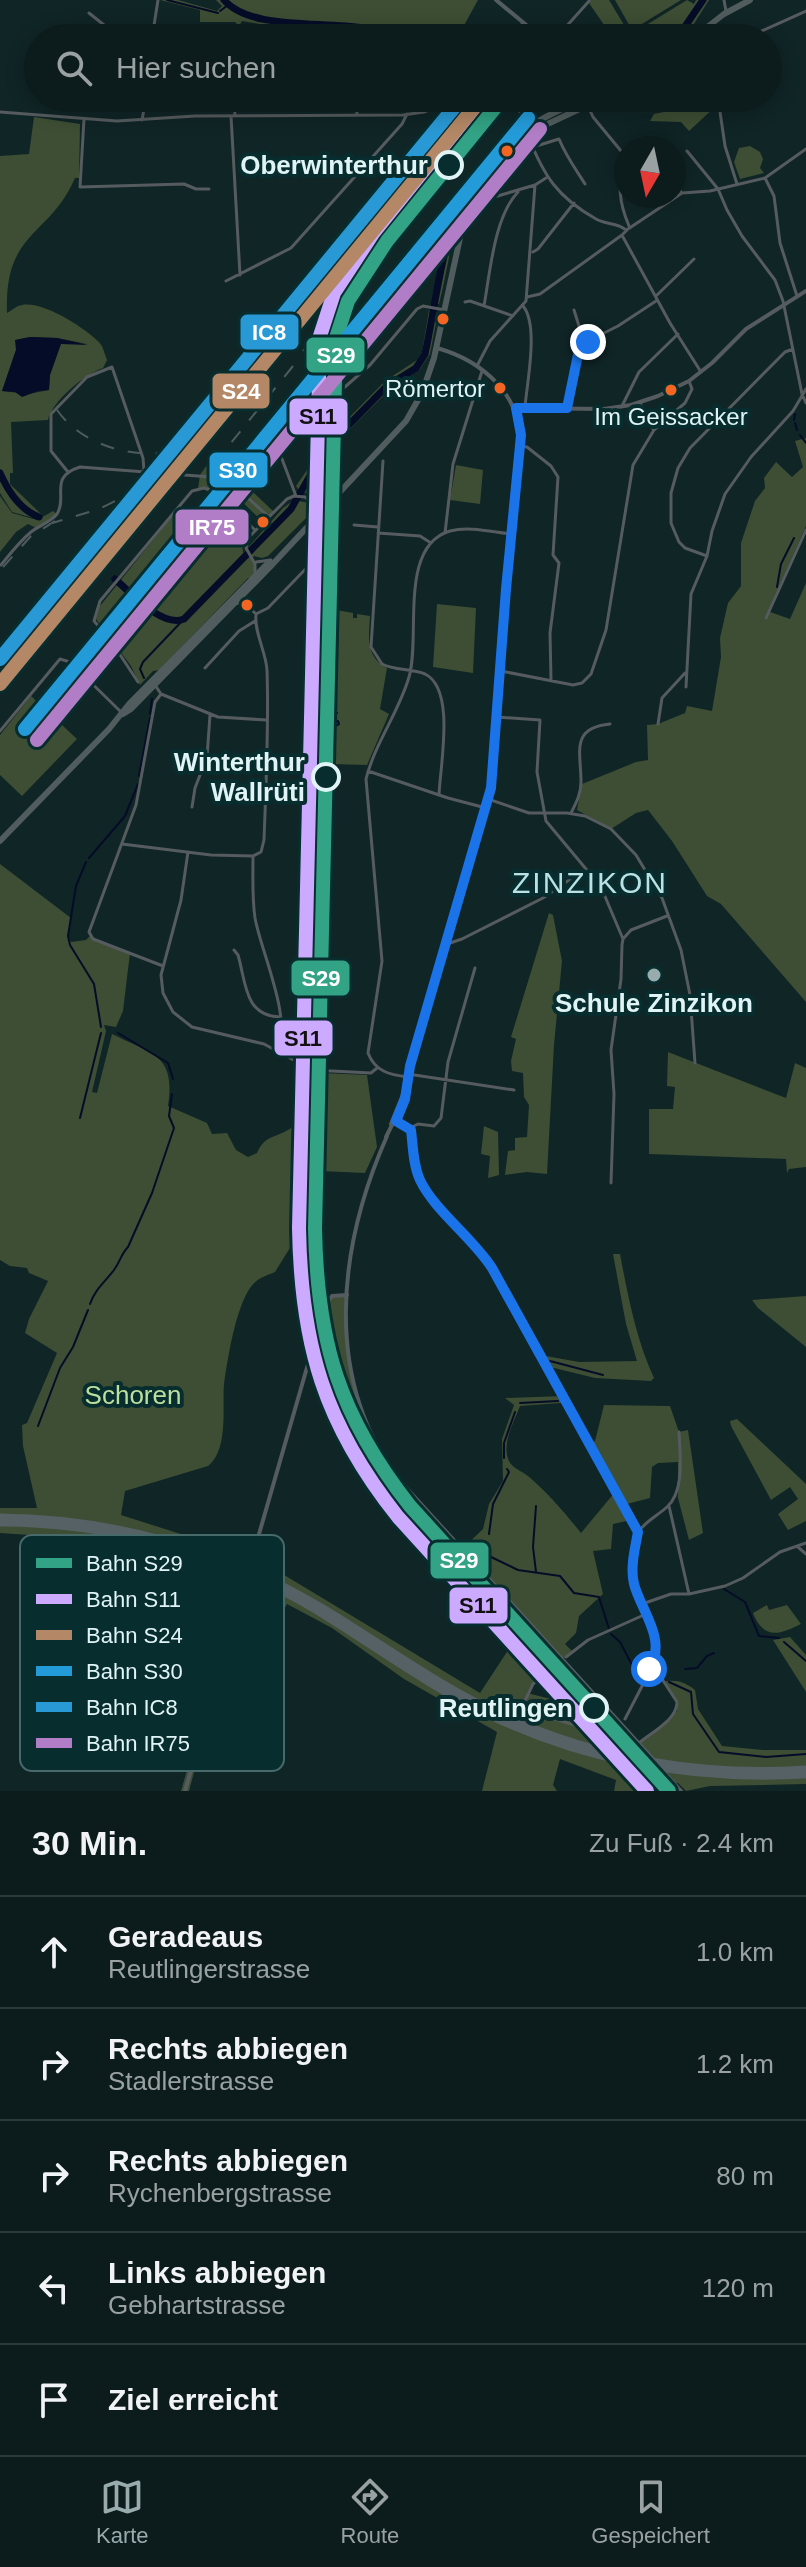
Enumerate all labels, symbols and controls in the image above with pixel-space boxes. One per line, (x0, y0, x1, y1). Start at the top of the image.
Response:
search box (24, 24, 782, 112)
icon: search (52, 46, 96, 90)
text: Hier suchen (116, 51, 276, 84)
north arrow (614, 136, 686, 208)
unlabelled marker (499, 143, 515, 159)
place label: Oberwinterthur (240, 150, 428, 180)
marker: Oberwinterthur (435, 151, 463, 179)
unlabelled marker (435, 311, 451, 327)
line badge: IC8 (239, 313, 300, 351)
text: IC8 (252, 320, 286, 345)
route end (570, 324, 606, 360)
line badge: S29 (305, 336, 366, 374)
text: S29 (316, 343, 356, 368)
line badge: S24 (211, 372, 271, 410)
place label: Römertor (385, 375, 485, 402)
text: S24 (221, 379, 261, 404)
marker: Römertor (492, 380, 508, 396)
marker: Im Geissacker (663, 382, 679, 398)
line badge: S11 (288, 397, 349, 436)
place label: Im Geissacker (594, 403, 748, 430)
text: S11 (299, 404, 337, 429)
line badge: S30 (208, 451, 269, 489)
text: S30 (218, 458, 258, 483)
line badge: IR75 (174, 508, 250, 546)
unlabelled marker (255, 514, 271, 530)
text: IR75 (189, 515, 235, 540)
unlabelled marker (239, 597, 255, 613)
place label: Winterthur Wallrüti (174, 747, 305, 807)
marker: Winterthur Wallrüti (312, 763, 340, 791)
district label: ZINZIKON (512, 866, 668, 899)
line badge: S29 (290, 959, 351, 997)
text: S29 (301, 966, 341, 991)
marker: Schule Zinzikon (645, 966, 663, 984)
place label: Schule Zinzikon (555, 988, 753, 1018)
line badge: S11 (273, 1019, 334, 1057)
text: S11 (284, 1026, 322, 1051)
park label: Schoren (85, 1380, 181, 1410)
legend (20, 1535, 284, 1771)
line badge: S29 (429, 1541, 490, 1580)
text: S29 (439, 1548, 479, 1573)
text: Bahn S29 (86, 1551, 183, 1576)
line badge: S11 (448, 1586, 509, 1625)
text: Bahn S11 (86, 1587, 181, 1612)
text: S11 (459, 1593, 497, 1618)
text: Bahn S24 (86, 1623, 183, 1648)
route start (631, 1651, 667, 1687)
text: Bahn S30 (86, 1659, 183, 1684)
place label: Reutlingen (439, 1693, 573, 1723)
marker: Reutlingen (580, 1694, 608, 1722)
text: Bahn IC8 (86, 1695, 178, 1720)
text: Bahn IR75 (86, 1731, 190, 1756)
text: 30 Min. (32, 1824, 147, 1862)
text: Zu Fuß · 2.4 km (589, 1828, 774, 1858)
text: Geradeaus (108, 1920, 263, 1953)
icon: ahead (32, 1930, 76, 1974)
text: 1.0 km (696, 1937, 774, 1967)
text: Reutlingerstrasse (108, 1954, 310, 1984)
text: Rechts abbiegen (108, 2032, 348, 2065)
icon: right (32, 2042, 76, 2086)
text: 1.2 km (696, 2049, 774, 2079)
text: Stadlerstrasse (108, 2066, 274, 2096)
text: Rechts abbiegen (108, 2144, 348, 2177)
icon: right (32, 2154, 76, 2198)
text: 80 m (716, 2161, 774, 2191)
text: Rychenbergstrasse (108, 2178, 332, 2208)
text: Links abbiegen (108, 2256, 326, 2289)
icon: left (32, 2266, 76, 2310)
text: 120 m (702, 2273, 774, 2303)
text: Gebhartstrasse (108, 2290, 286, 2320)
icon: arrive (32, 2378, 76, 2422)
text: Ziel erreicht (108, 2383, 278, 2416)
tab: Karte (96, 2475, 149, 2549)
tab: Route (341, 2475, 399, 2549)
tab: Gespeichert (591, 2475, 710, 2549)

